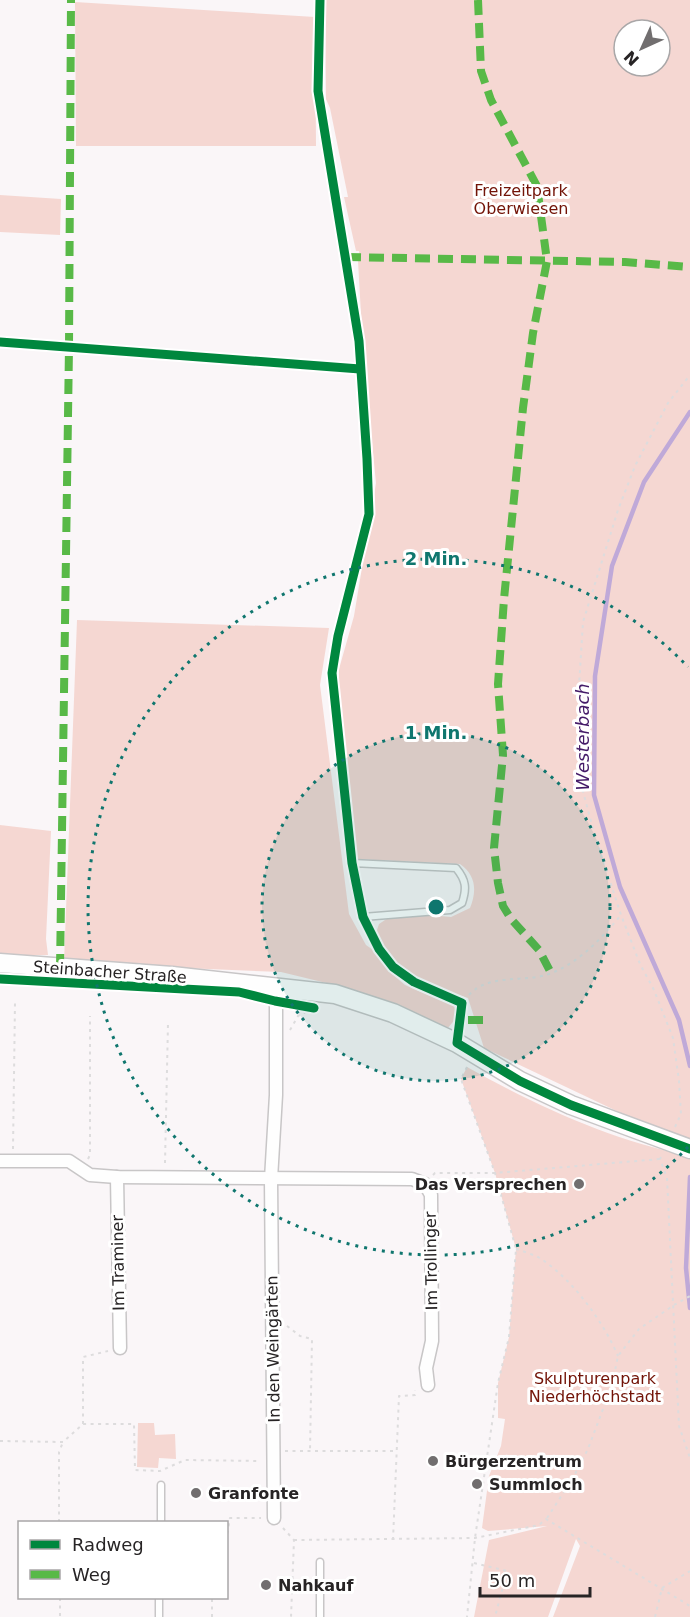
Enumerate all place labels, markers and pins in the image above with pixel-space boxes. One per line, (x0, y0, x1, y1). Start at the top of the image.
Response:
centre of rings (426, 897, 446, 917)
place label: Das Versprechen (415, 1175, 567, 1194)
marker: Das Versprechen (572, 1177, 586, 1191)
place label: Bürgerzentrum (445, 1452, 582, 1471)
marker: Bürgerzentrum (426, 1454, 440, 1468)
place label: Summloch (489, 1475, 583, 1494)
marker: Summloch (470, 1477, 484, 1491)
place label: Granfonte (208, 1484, 299, 1503)
marker: Granfonte (189, 1486, 203, 1500)
place label: Nahkauf (278, 1576, 354, 1595)
marker: Nahkauf (259, 1578, 273, 1592)

